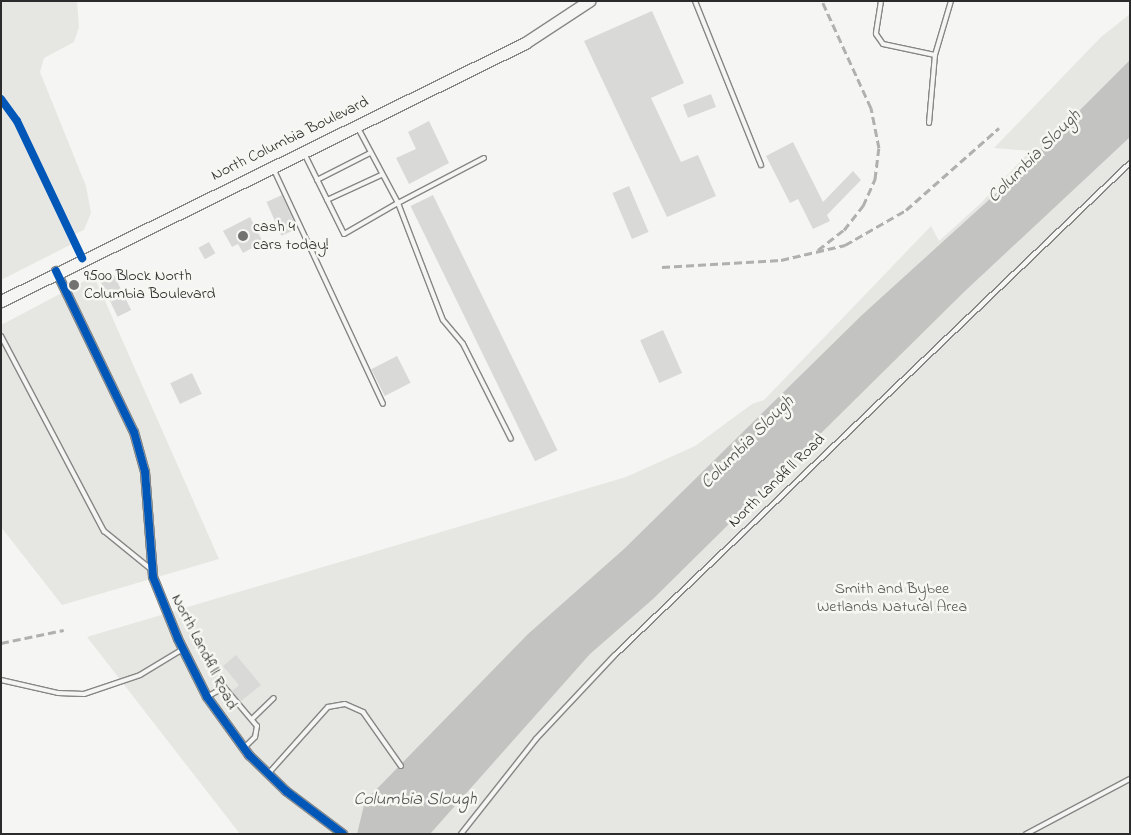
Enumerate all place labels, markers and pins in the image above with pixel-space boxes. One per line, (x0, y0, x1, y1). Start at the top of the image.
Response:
place label: cash 4 cars today! (253, 217, 328, 255)
marker: cash 4 cars today! (237, 230, 249, 242)
place label: 9500 Block North Columbia Boulevard (84, 266, 216, 304)
marker: 9500 Block North Columbia Boulevard (68, 279, 80, 291)

